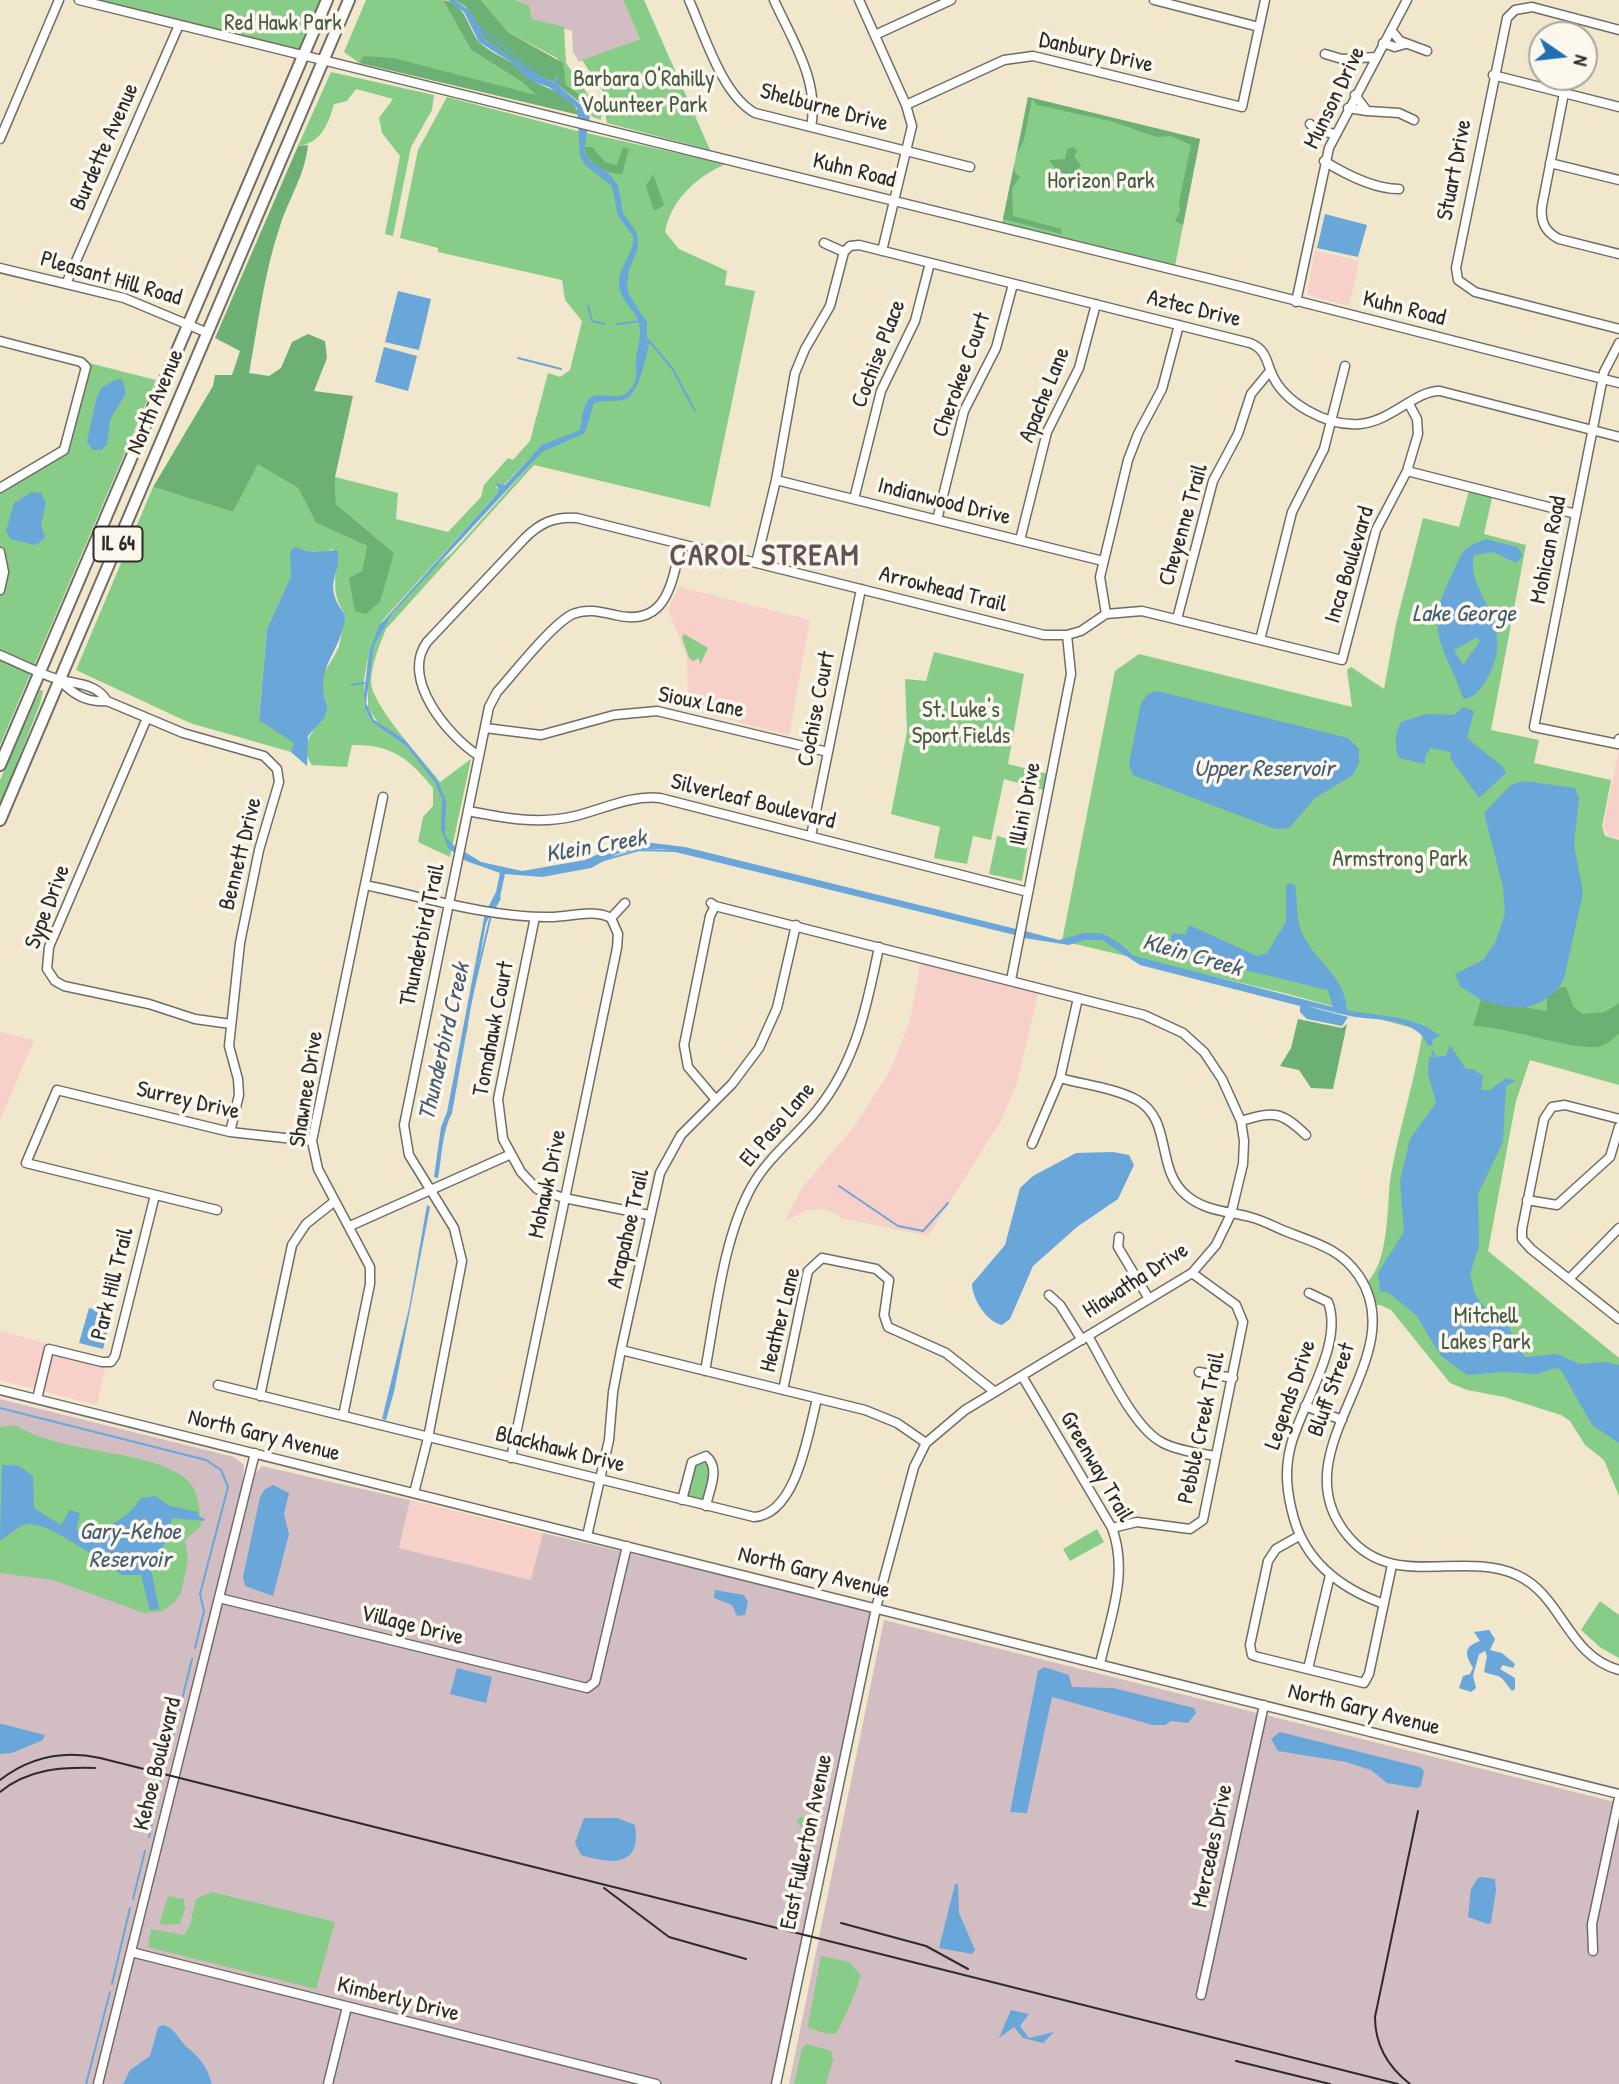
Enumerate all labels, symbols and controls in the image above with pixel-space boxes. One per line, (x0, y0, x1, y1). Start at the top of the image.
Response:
park label: Red Hawk Park (224, 10, 342, 38)
north arrow (1528, 21, 1598, 91)
street label: Danbury Drive (1036, 26, 1156, 80)
street label: Munson Drive (1298, 42, 1372, 154)
text: N (1568, 53, 1595, 69)
park label: Barbara O'Rahilly Volunteer Park (573, 66, 715, 120)
street label: Shelburne Drive (757, 78, 891, 138)
street label: Burdette Avenue (65, 79, 145, 215)
street label: Stuart Drive (1432, 117, 1478, 223)
street label: Kuhn Road (810, 147, 898, 195)
park label: Horizon Park (1047, 168, 1155, 196)
street label: Pleasant Hill Road (37, 246, 185, 312)
street label: Aztec Drive (1144, 284, 1244, 334)
street label: Kuhn Road (1360, 285, 1448, 333)
street label: Cochise Place (846, 296, 912, 412)
street label: Cherokee Court (927, 309, 997, 441)
street label: Apache Lane (1013, 343, 1077, 447)
street label: North Avenue (122, 345, 190, 459)
street label: Cheyenne Trail (1153, 461, 1215, 589)
street label: Indianwood Drive (875, 472, 1013, 532)
street label: Mohican Road (1525, 494, 1573, 606)
street label: Inca Boulevard (1319, 503, 1381, 627)
road number: IL 64 (94, 526, 142, 562)
district label: CAROL STREAM (671, 539, 859, 575)
street label: Arrowhead Trail (876, 561, 1010, 619)
water label: Lake George (1412, 601, 1516, 629)
street label: Cochise Court (792, 649, 842, 769)
street label: Sioux Lane (656, 681, 746, 725)
park label: St. Luke's Sport Fields (912, 697, 1010, 751)
water label: Upper Reservoir (1194, 756, 1334, 784)
street label: Illini Drive (1004, 760, 1048, 848)
street label: Silverleaf Boulevard (668, 768, 838, 836)
street label: Bennett Drive (214, 795, 268, 913)
water label: Klein Creek (543, 824, 649, 870)
park label: Armstrong Park (1332, 846, 1468, 874)
street label: Sype Drive (19, 861, 77, 953)
street label: Thunderbird Trail (394, 861, 452, 1009)
water label: Klein Creek (1139, 928, 1245, 984)
street label: Tomahawk Court (467, 959, 521, 1099)
water label: Thunderbird Creek (413, 960, 477, 1124)
street label: Shawnee Drive (284, 1029, 330, 1149)
street label: Surrey Drive (134, 1076, 242, 1126)
street label: El Paso Lane (735, 1077, 821, 1173)
street label: Mohawk Drive (523, 1127, 573, 1241)
street label: Arapahoe Trail (602, 1167, 656, 1291)
street label: Park Hill Trail (86, 1225, 140, 1343)
street label: Hiawatha Drive (1078, 1237, 1194, 1325)
street label: Heather Lane (755, 1265, 807, 1375)
park label: Mitchell Lakes Park (1442, 1303, 1530, 1357)
street label: Legends Drive (1259, 1337, 1323, 1453)
street label: Bluff Street (1302, 1339, 1362, 1441)
street label: Pebble Creek Trail (1172, 1350, 1232, 1506)
street label: North Gary Avenue (185, 1404, 343, 1468)
street label: Greenway Trail (1053, 1407, 1139, 1527)
street label: Blackhawk Drive (492, 1421, 628, 1479)
water label: Gary-Kehoe Reservoir (79, 1519, 181, 1575)
street label: North Gary Avenue (735, 1541, 893, 1605)
street label: Village Drive (358, 1600, 466, 1652)
street label: North Gary Avenue (1285, 1678, 1443, 1742)
street label: Kehoe Boulevard (128, 1695, 188, 1833)
street label: East Fullerton Avenue (775, 1752, 839, 1932)
street label: Mercedes Drive (1186, 1782, 1240, 1910)
street label: Kimberly Drive (334, 1972, 462, 2028)

